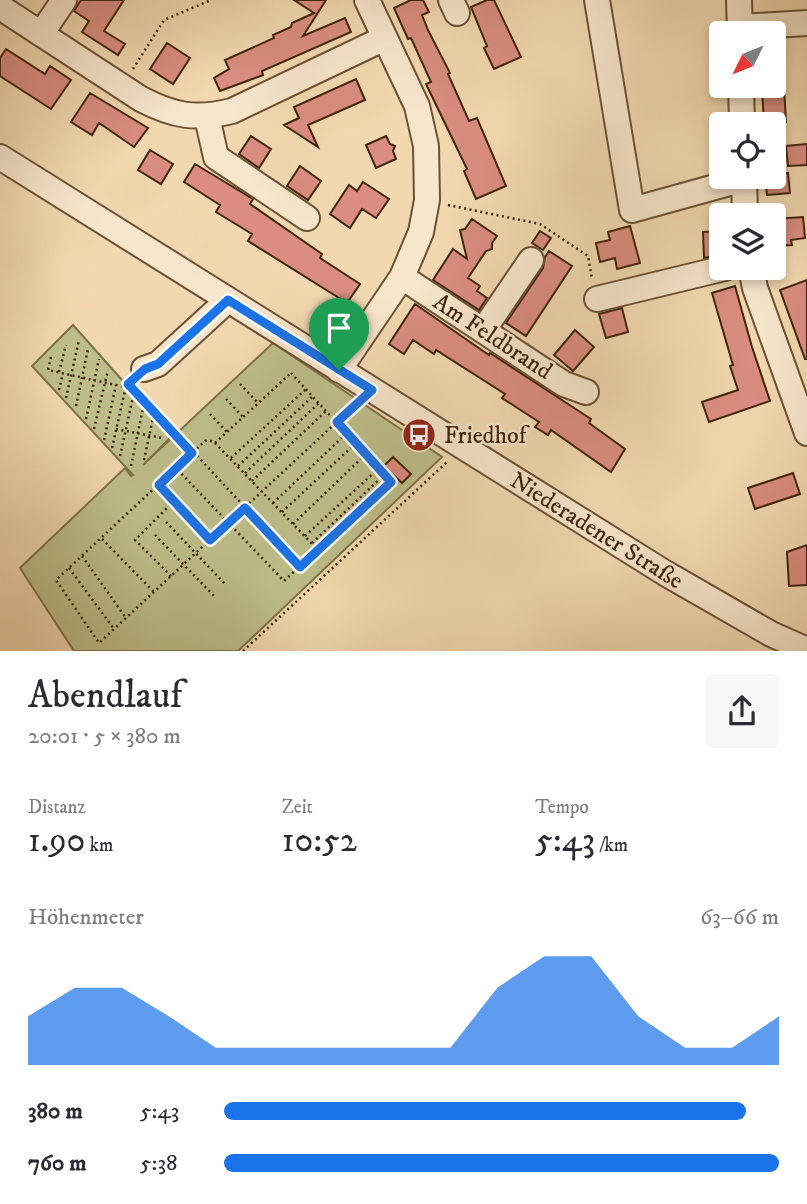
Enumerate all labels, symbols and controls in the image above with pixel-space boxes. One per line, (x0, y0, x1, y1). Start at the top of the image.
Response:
north arrow (709, 21, 786, 98)
map controls (709, 21, 786, 280)
button: locate (709, 112, 786, 189)
button: layers (709, 203, 786, 280)
street label: Am Feldbrand (427, 287, 558, 387)
pin (309, 298, 369, 370)
icon: arrive (320, 309, 358, 347)
bus stop icon: Friedhof (400, 416, 438, 454)
place label: Friedhof (444, 421, 530, 451)
street label: Niederadener Straße (504, 466, 689, 596)
text: Abendlauf (28, 672, 182, 720)
button: share (705, 674, 779, 748)
text: 20:01 · 5 × 380 m (28, 722, 181, 751)
text: Distanz (28, 796, 86, 819)
text: Zeit (282, 796, 313, 819)
text: Tempo (535, 796, 589, 819)
text: 1.90 (28, 819, 85, 863)
text: 10:52 (282, 819, 357, 863)
text: 5:43 (535, 819, 595, 863)
text: km (85, 834, 113, 857)
text: /km (595, 834, 628, 857)
text: Höhenmeter (28, 903, 144, 932)
text: 63–66 m (700, 903, 779, 932)
text: 380 m (28, 1097, 83, 1126)
text: 5:43 (140, 1097, 179, 1126)
text: 760 m (28, 1149, 87, 1178)
text: 5:38 (140, 1149, 178, 1178)

